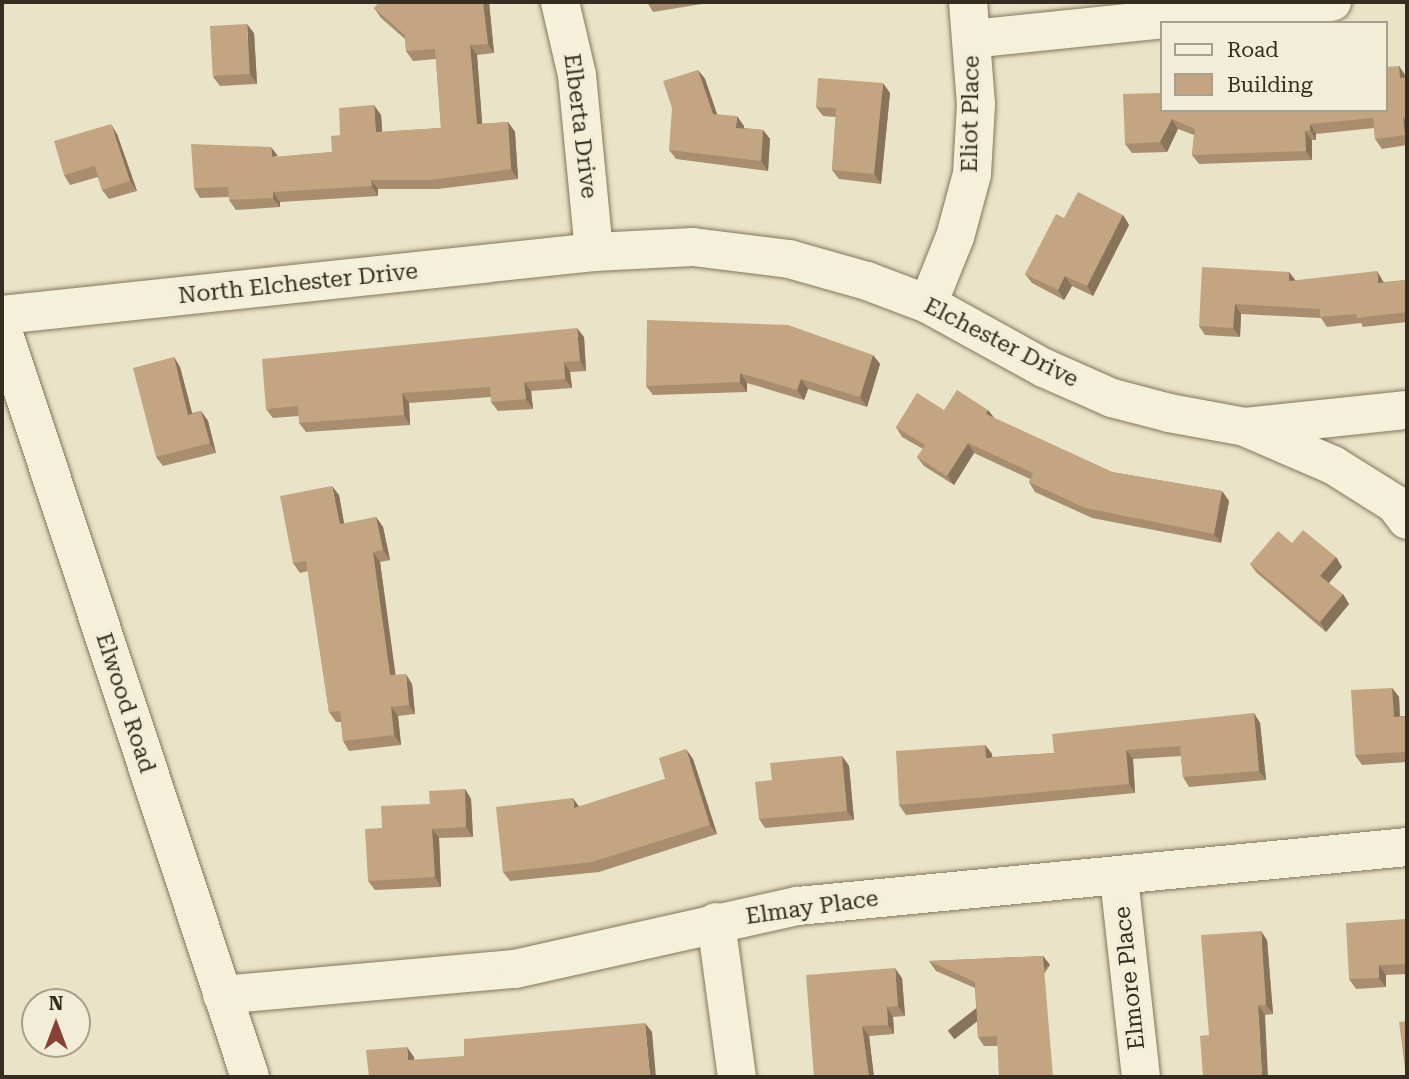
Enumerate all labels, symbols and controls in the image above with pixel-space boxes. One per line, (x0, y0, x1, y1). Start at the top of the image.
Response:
legend (1160, 21, 1388, 112)
text: Road (1227, 38, 1279, 62)
street label: Elberta Drive (557, 52, 603, 200)
street label: Eliot Place (956, 55, 986, 173)
text: Building (1227, 73, 1313, 97)
street label: North Elchester Drive (177, 258, 419, 310)
street label: Elchester Drive (919, 292, 1083, 394)
street label: Elwood Road (89, 629, 161, 777)
street label: Elmay Place (744, 885, 880, 931)
street label: Elmore Place (1109, 905, 1151, 1051)
north arrow (21, 988, 91, 1058)
text: N (49, 992, 63, 1015)

